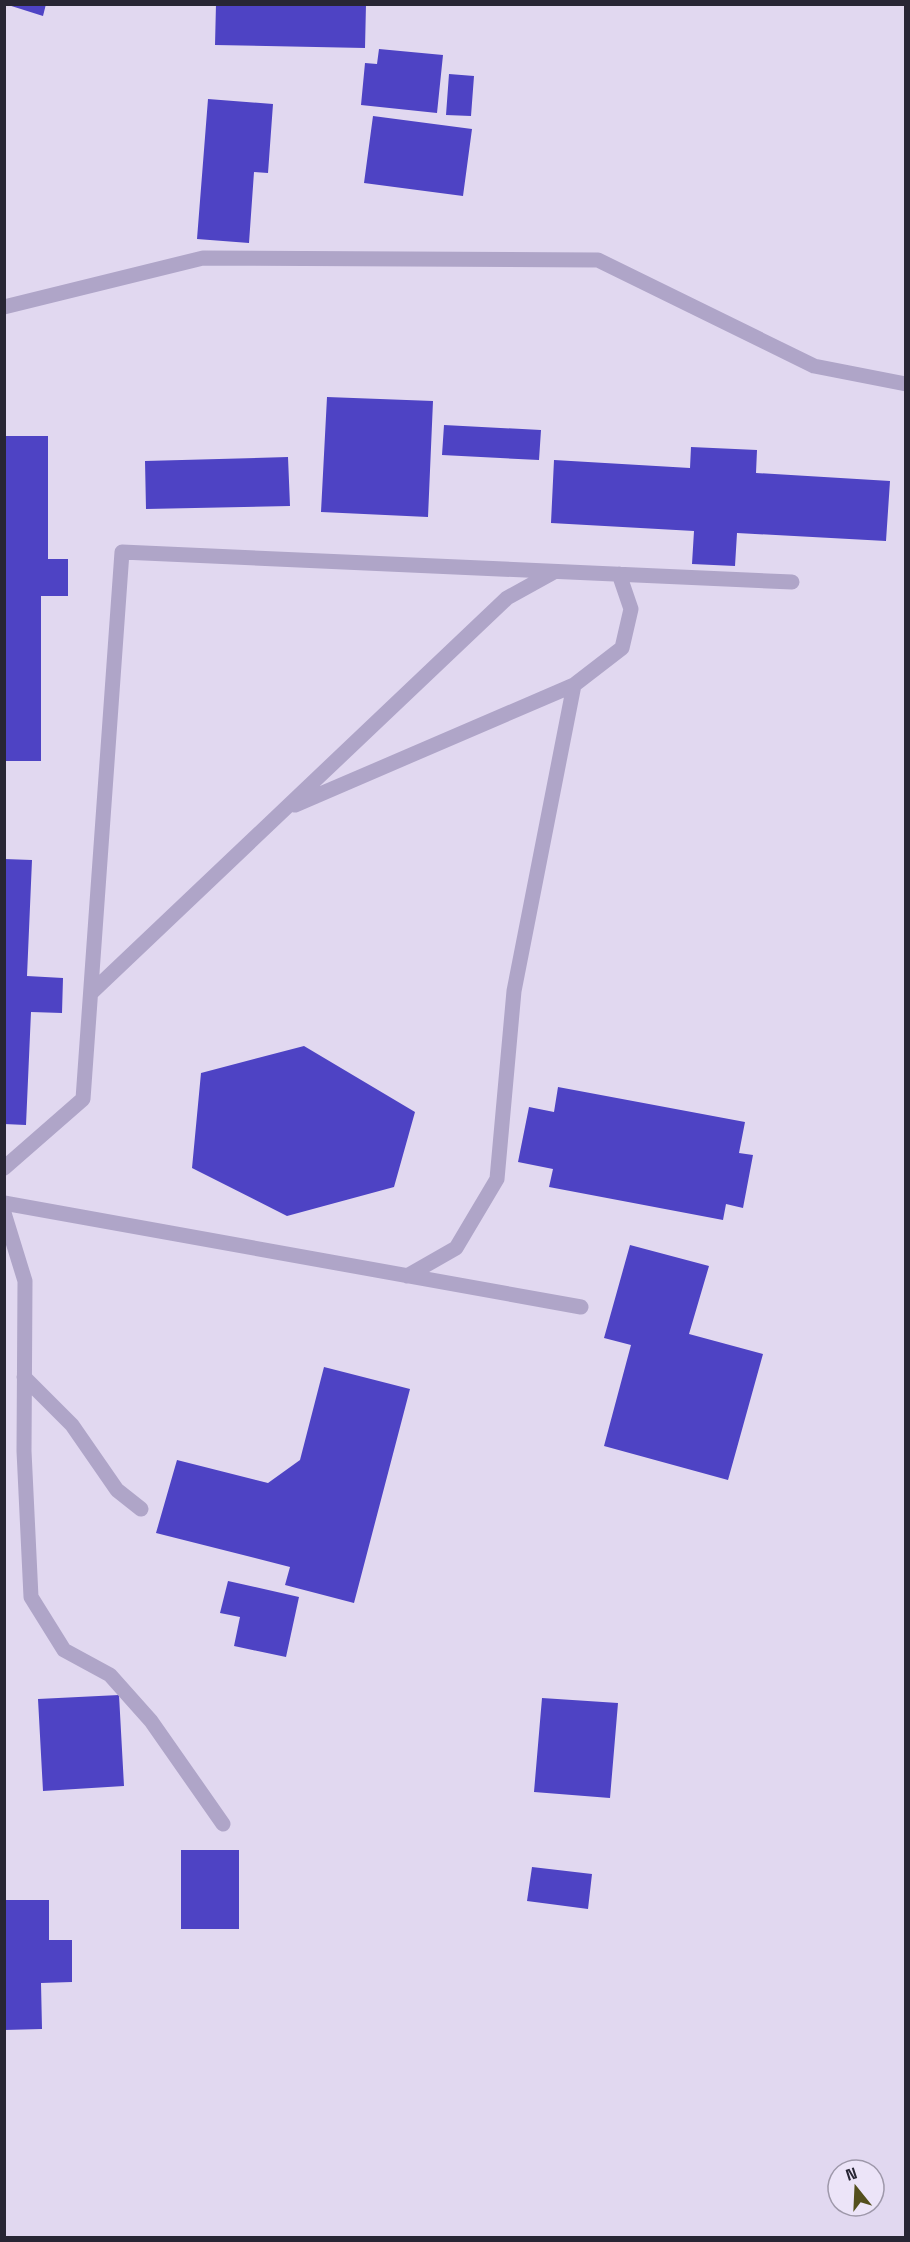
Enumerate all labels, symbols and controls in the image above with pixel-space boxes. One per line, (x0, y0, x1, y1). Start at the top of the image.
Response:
north arrow (826, 2158, 886, 2218)
text: N (843, 2163, 860, 2186)

